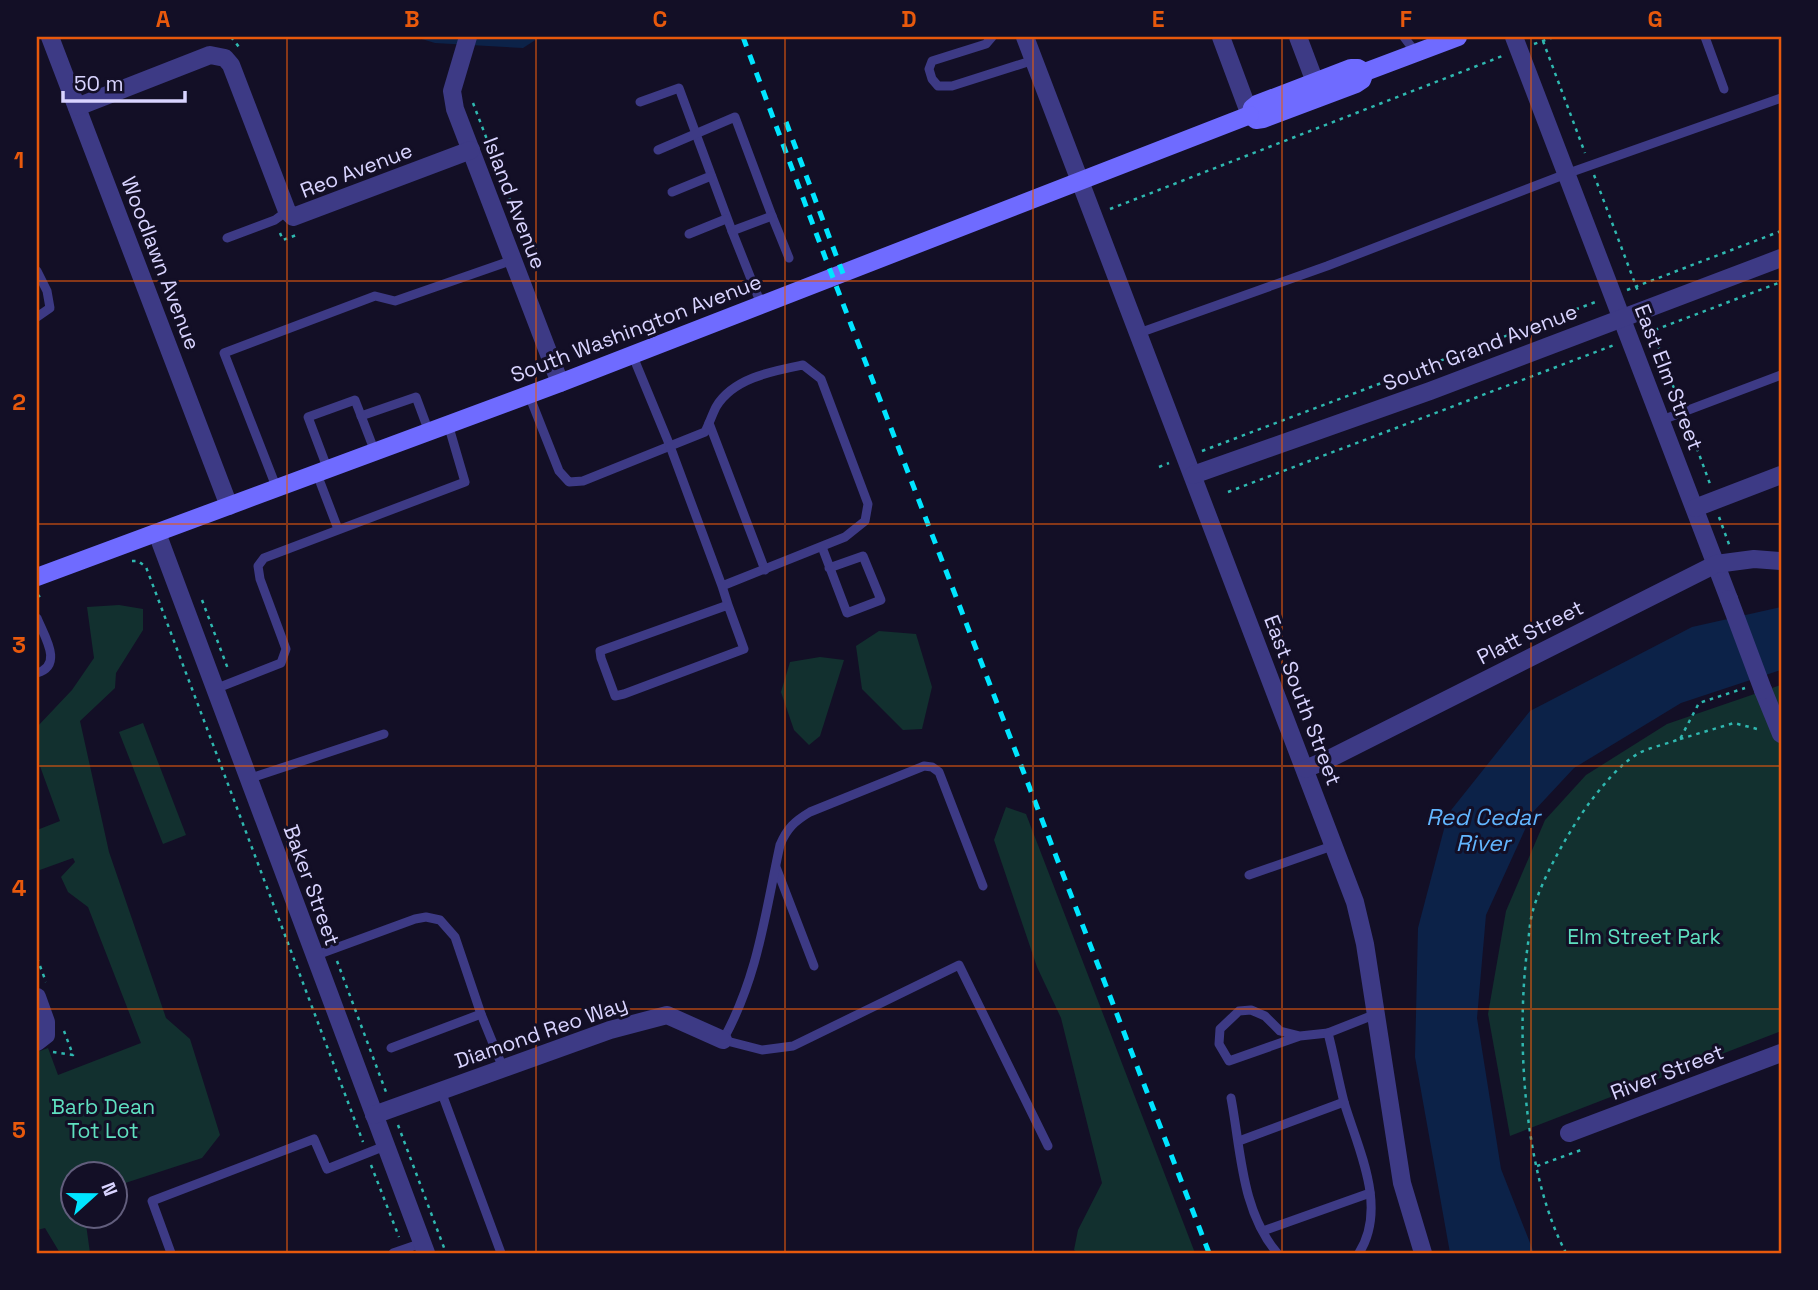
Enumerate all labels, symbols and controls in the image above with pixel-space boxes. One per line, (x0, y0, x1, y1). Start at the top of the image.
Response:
text: A (156, 4, 171, 34)
text: B (404, 4, 420, 34)
text: C (653, 4, 667, 34)
text: D (901, 4, 917, 34)
text: E (1152, 4, 1164, 34)
text: F (1400, 4, 1412, 34)
text: G (1647, 4, 1663, 34)
scale bar (63, 60, 186, 104)
text: 50 m (74, 70, 124, 97)
street label: Island Avenue (477, 133, 553, 273)
street label: Reo Avenue (296, 136, 416, 204)
text: 1 (14, 145, 24, 175)
street label: Woodlawn Avenue (116, 172, 206, 354)
street label: South Washington Avenue (507, 268, 765, 388)
street label: South Grand Avenue (1379, 298, 1581, 396)
street label: East Elm Street (1629, 300, 1709, 454)
text: 2 (12, 387, 26, 417)
street label: Platt Street (1472, 594, 1588, 670)
street label: East South Street (1258, 611, 1348, 789)
text: 3 (12, 630, 26, 660)
water label: Red Cedar River (1426, 802, 1542, 858)
street label: Baker Street (278, 821, 346, 949)
text: 4 (12, 873, 27, 903)
park label: Elm Street Park (1567, 923, 1721, 950)
street label: Diamond Reo Way (451, 990, 631, 1074)
street label: River Street (1607, 1038, 1727, 1106)
park label: Barb Dean Tot Lot (51, 1093, 155, 1144)
text: 5 (12, 1115, 26, 1145)
north arrow (60, 1160, 130, 1230)
text: N (95, 1179, 123, 1200)

